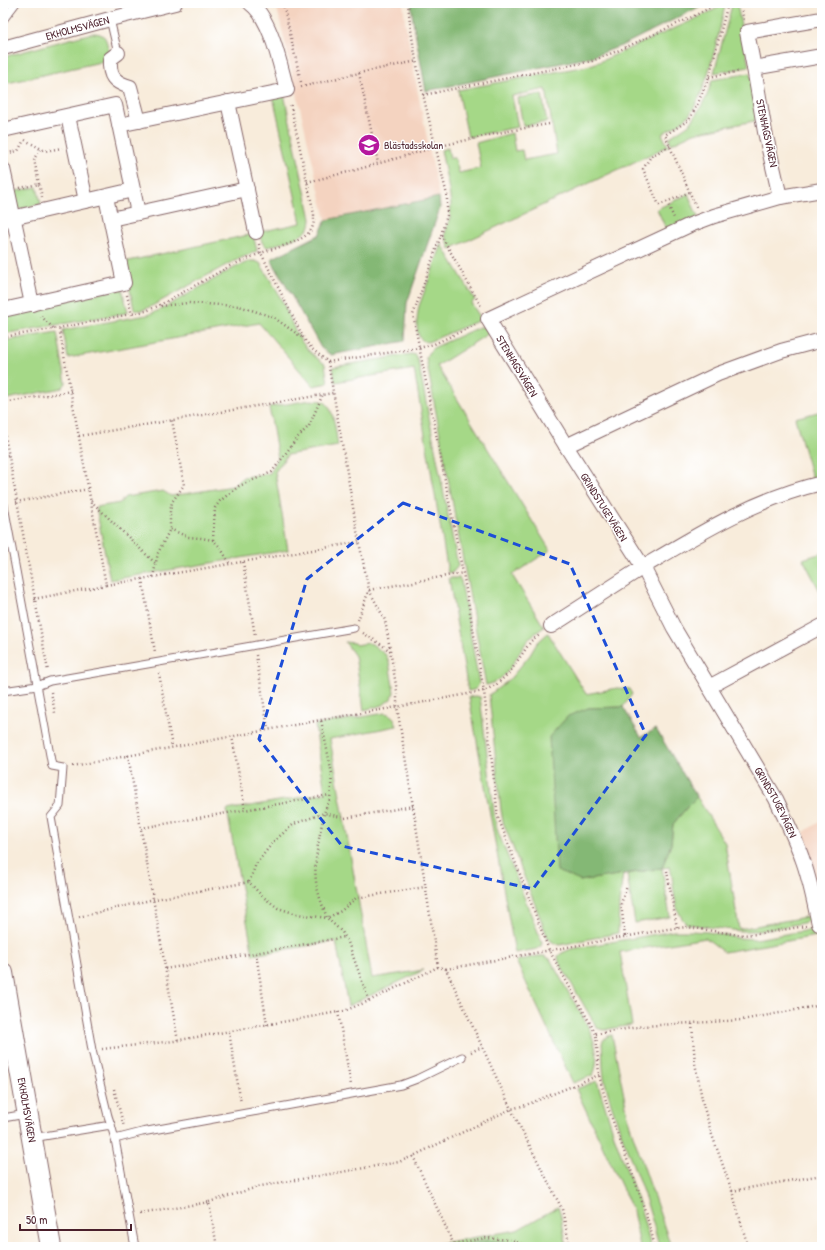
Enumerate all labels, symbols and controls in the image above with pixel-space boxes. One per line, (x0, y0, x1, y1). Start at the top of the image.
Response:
street label: EKHOLMSVÄGEN (44, 13, 111, 43)
street label: STENHAGSVÄGEN (753, 98, 781, 168)
school or university icon: Blästadsskolan (356, 132, 382, 158)
place label: Blästadsskolan (384, 138, 443, 152)
street label: STENHAGSVÄGEN (493, 333, 541, 399)
street label: GRINDSTUGEVÄGEN (577, 470, 631, 544)
street label: GRINDSTUGEVÄGEN (751, 764, 800, 840)
street label: EKHOLMSVÄGEN (14, 1077, 40, 1143)
scale bar (20, 1206, 131, 1232)
text: 50 m (26, 1211, 47, 1228)

